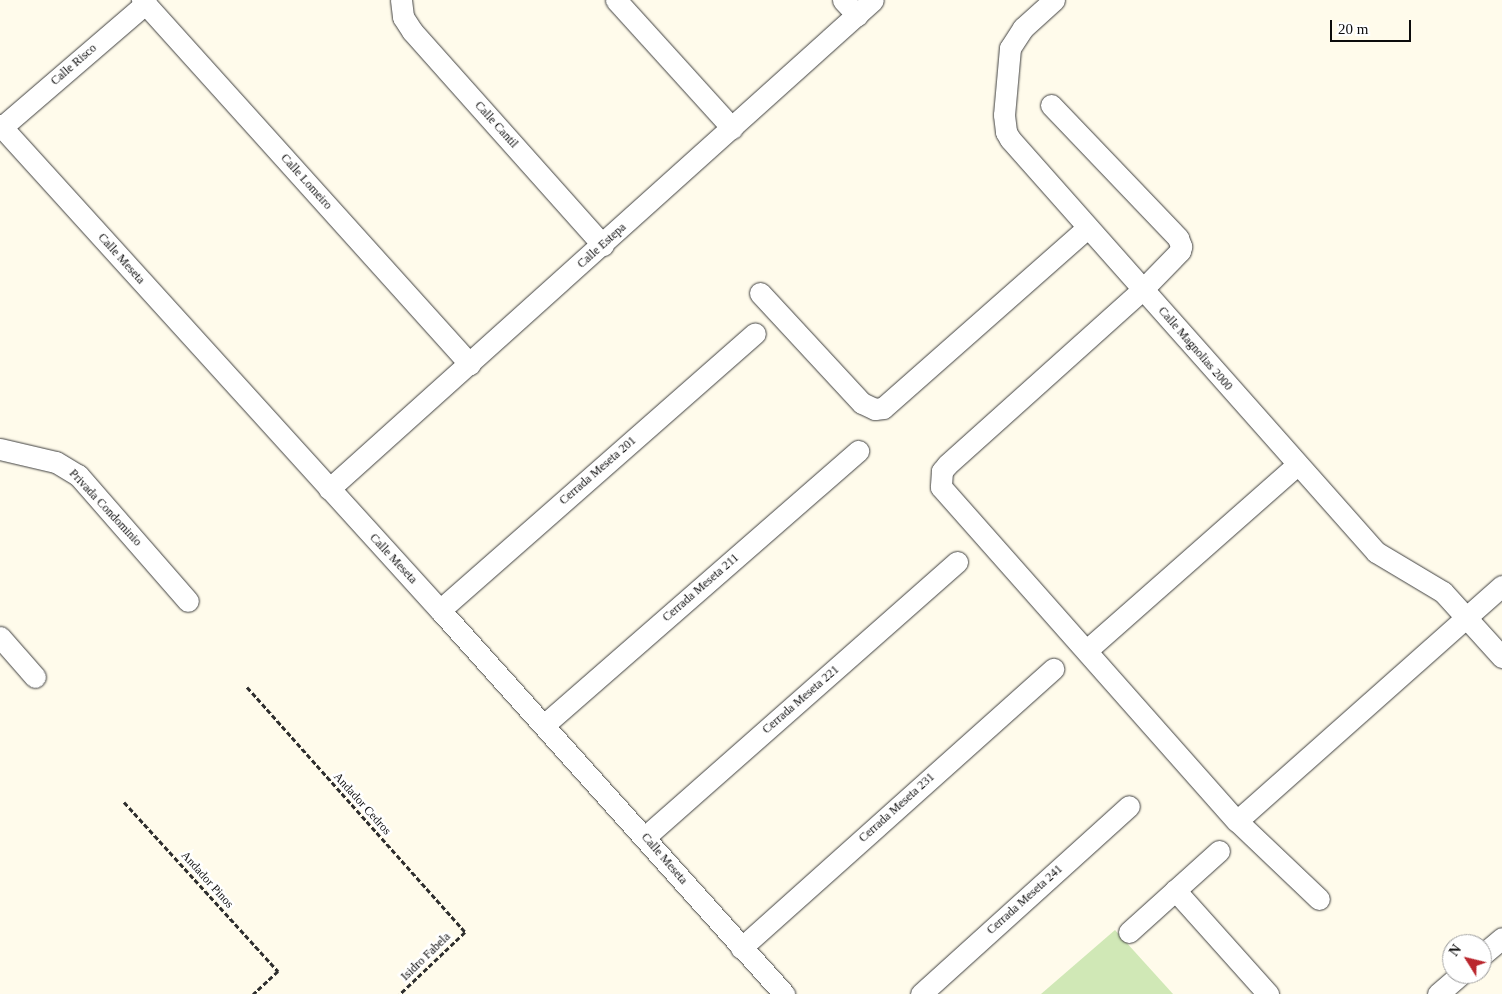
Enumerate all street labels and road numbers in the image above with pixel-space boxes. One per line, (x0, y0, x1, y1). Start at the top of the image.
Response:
street label: Calle Risco (48, 41, 100, 89)
street label: Calle Cantil (471, 99, 521, 151)
street label: Calle Lomeiro (277, 151, 335, 213)
street label: Calle Estepa (575, 220, 629, 272)
street label: Calle Meseta (95, 231, 147, 287)
street label: Calle Magnolias 2000 (1155, 304, 1235, 394)
street label: Cerrada Meseta 201 (557, 434, 639, 508)
street label: Privada Condominio (66, 467, 144, 549)
street label: Calle Meseta (366, 531, 420, 587)
street label: Cerrada Meseta 211 (660, 551, 742, 625)
street label: Cerrada Meseta 221 (760, 663, 842, 737)
street label: Andador Cedros (330, 770, 394, 838)
street label: Cerrada Meseta 231 (856, 770, 938, 846)
street label: Calle Meseta (638, 831, 690, 887)
street label: Andador Pinos (178, 849, 236, 911)
street label: Cerrada Meseta 241 (984, 862, 1066, 938)
street label: Isidro Fabela (398, 930, 454, 984)

